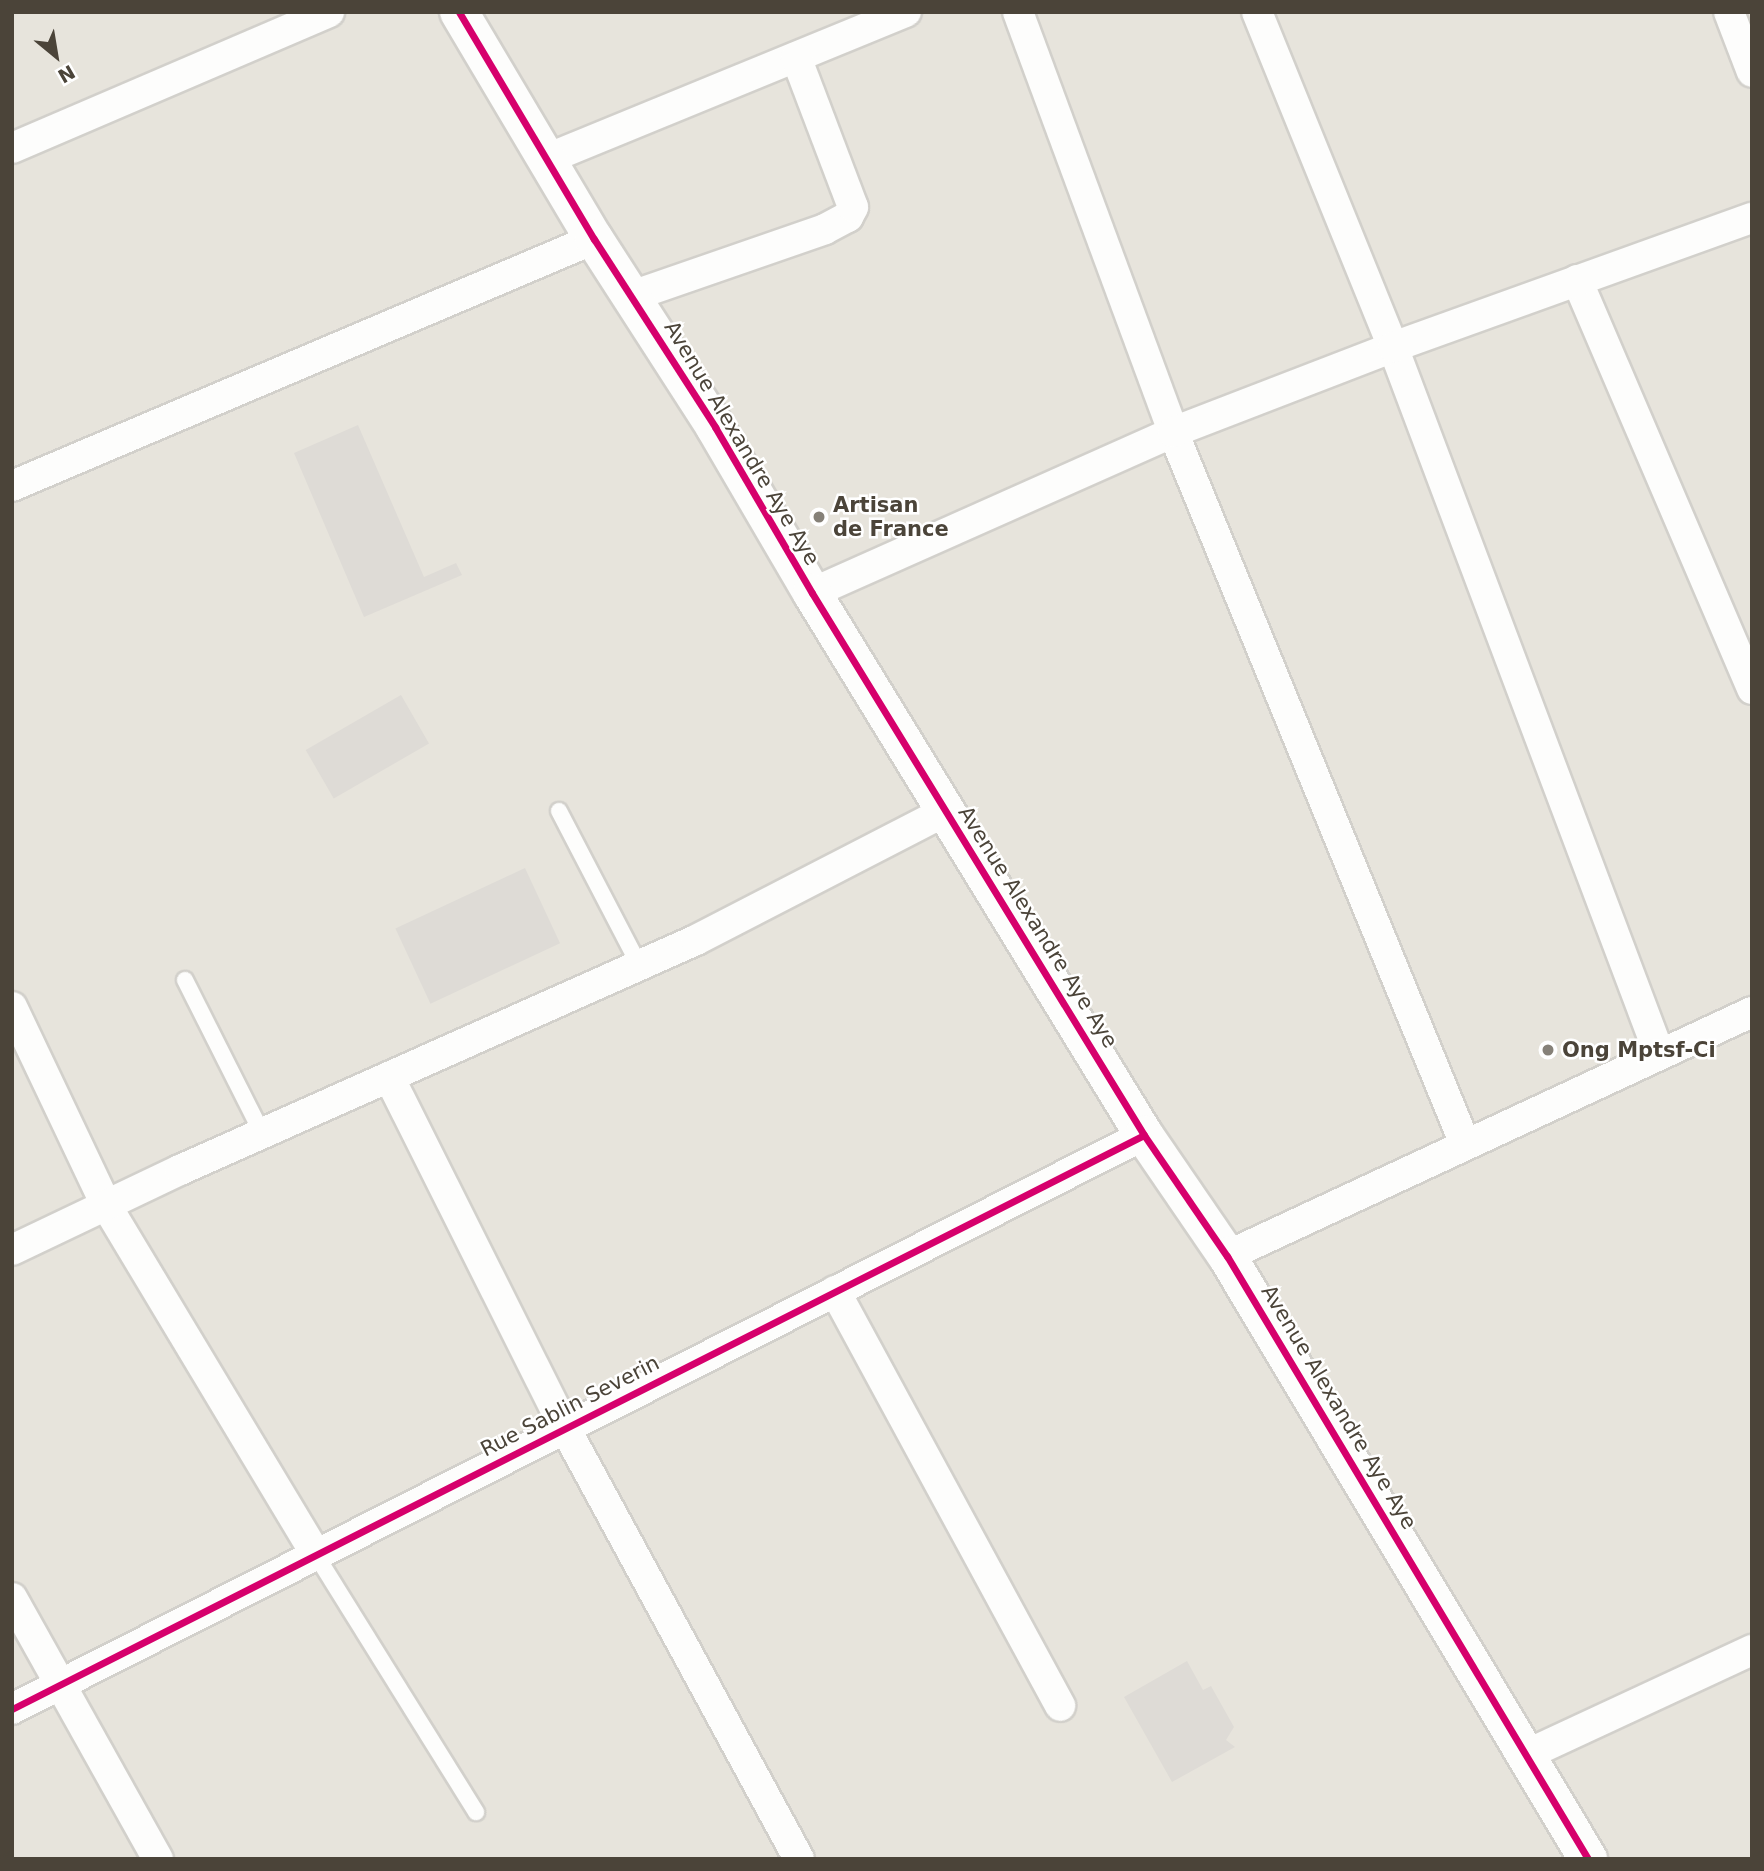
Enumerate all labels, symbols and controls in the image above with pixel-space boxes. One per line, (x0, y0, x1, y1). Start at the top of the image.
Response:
north arrow (21, 21, 91, 91)
text: N (54, 61, 79, 88)
street label: Avenue Alexandre Aye Aye (659, 316, 825, 570)
place label: Artisan de France (833, 492, 949, 542)
marker: Artisan de France (811, 509, 827, 525)
street label: Avenue Alexandre Aye Aye (953, 801, 1123, 1053)
place label: Ong Mptsf-Ci (1562, 1037, 1716, 1063)
marker: Ong Mptsf-Ci (1540, 1042, 1556, 1058)
street label: Avenue Alexandre Aye Aye (1256, 1280, 1422, 1534)
street label: Rue Sablin Severin (476, 1350, 664, 1462)

